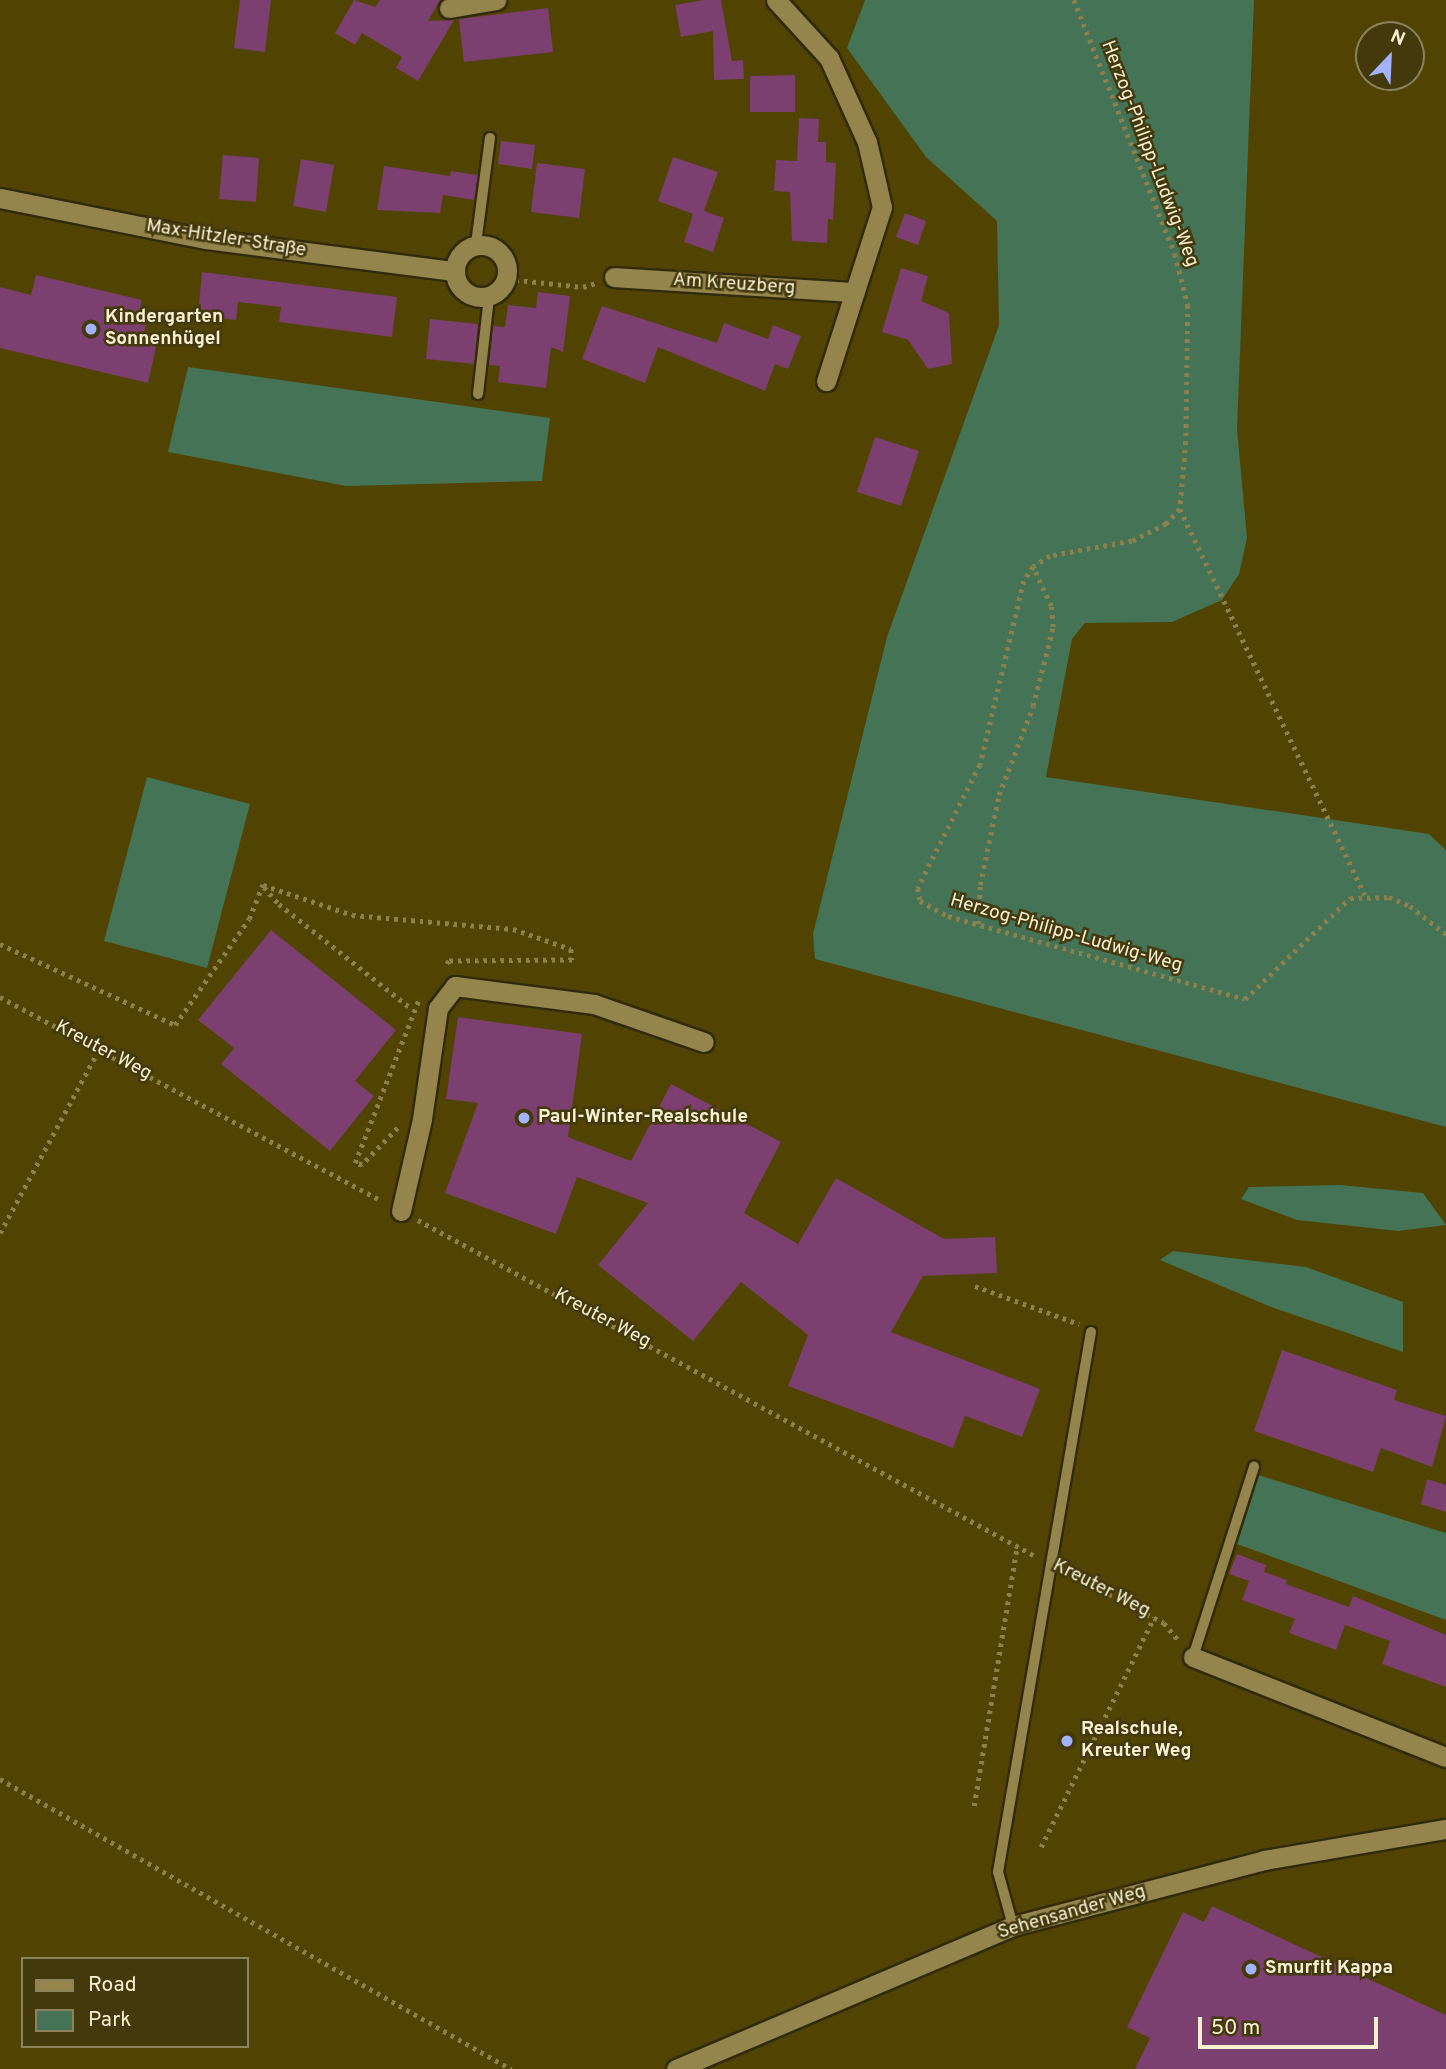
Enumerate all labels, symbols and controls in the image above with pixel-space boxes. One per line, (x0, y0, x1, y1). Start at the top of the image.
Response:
north arrow (1355, 21, 1425, 91)
text: N (1386, 25, 1408, 52)
street label: Herzog-Philipp-Ludwig-Weg (1095, 38, 1203, 270)
street label: Max-Hitzler-Straße (144, 215, 308, 263)
street label: Am Kreuzberg (672, 269, 796, 301)
place label: Kindergarten Sonnenhügel (105, 307, 223, 351)
marker: Kindergarten Sonnenhügel (83, 321, 99, 337)
street label: Herzog-Philipp-Ludwig-Weg (947, 890, 1185, 978)
street label: Kreuter Weg (51, 1016, 155, 1086)
place label: Paul-Winter-Realschule (538, 1107, 748, 1129)
marker: Paul-Winter-Realschule (516, 1110, 532, 1126)
street label: Kreuter Weg (550, 1284, 654, 1354)
street label: Kreuter Weg (1048, 1555, 1154, 1623)
place label: Realschule, Kreuter Weg (1081, 1719, 1192, 1763)
marker: Realschule, Kreuter Weg (1059, 1733, 1075, 1749)
street label: Sehensander Weg (995, 1881, 1149, 1945)
legend (21, 1957, 248, 2048)
place label: Smurfit Kappa (1265, 1958, 1393, 1980)
marker: Smurfit Kappa (1243, 1961, 1259, 1977)
text: Road (88, 1972, 137, 1999)
scale bar (1201, 2002, 1381, 2046)
text: Park (88, 2007, 131, 2034)
text: 50 m (1211, 2015, 1260, 2042)

